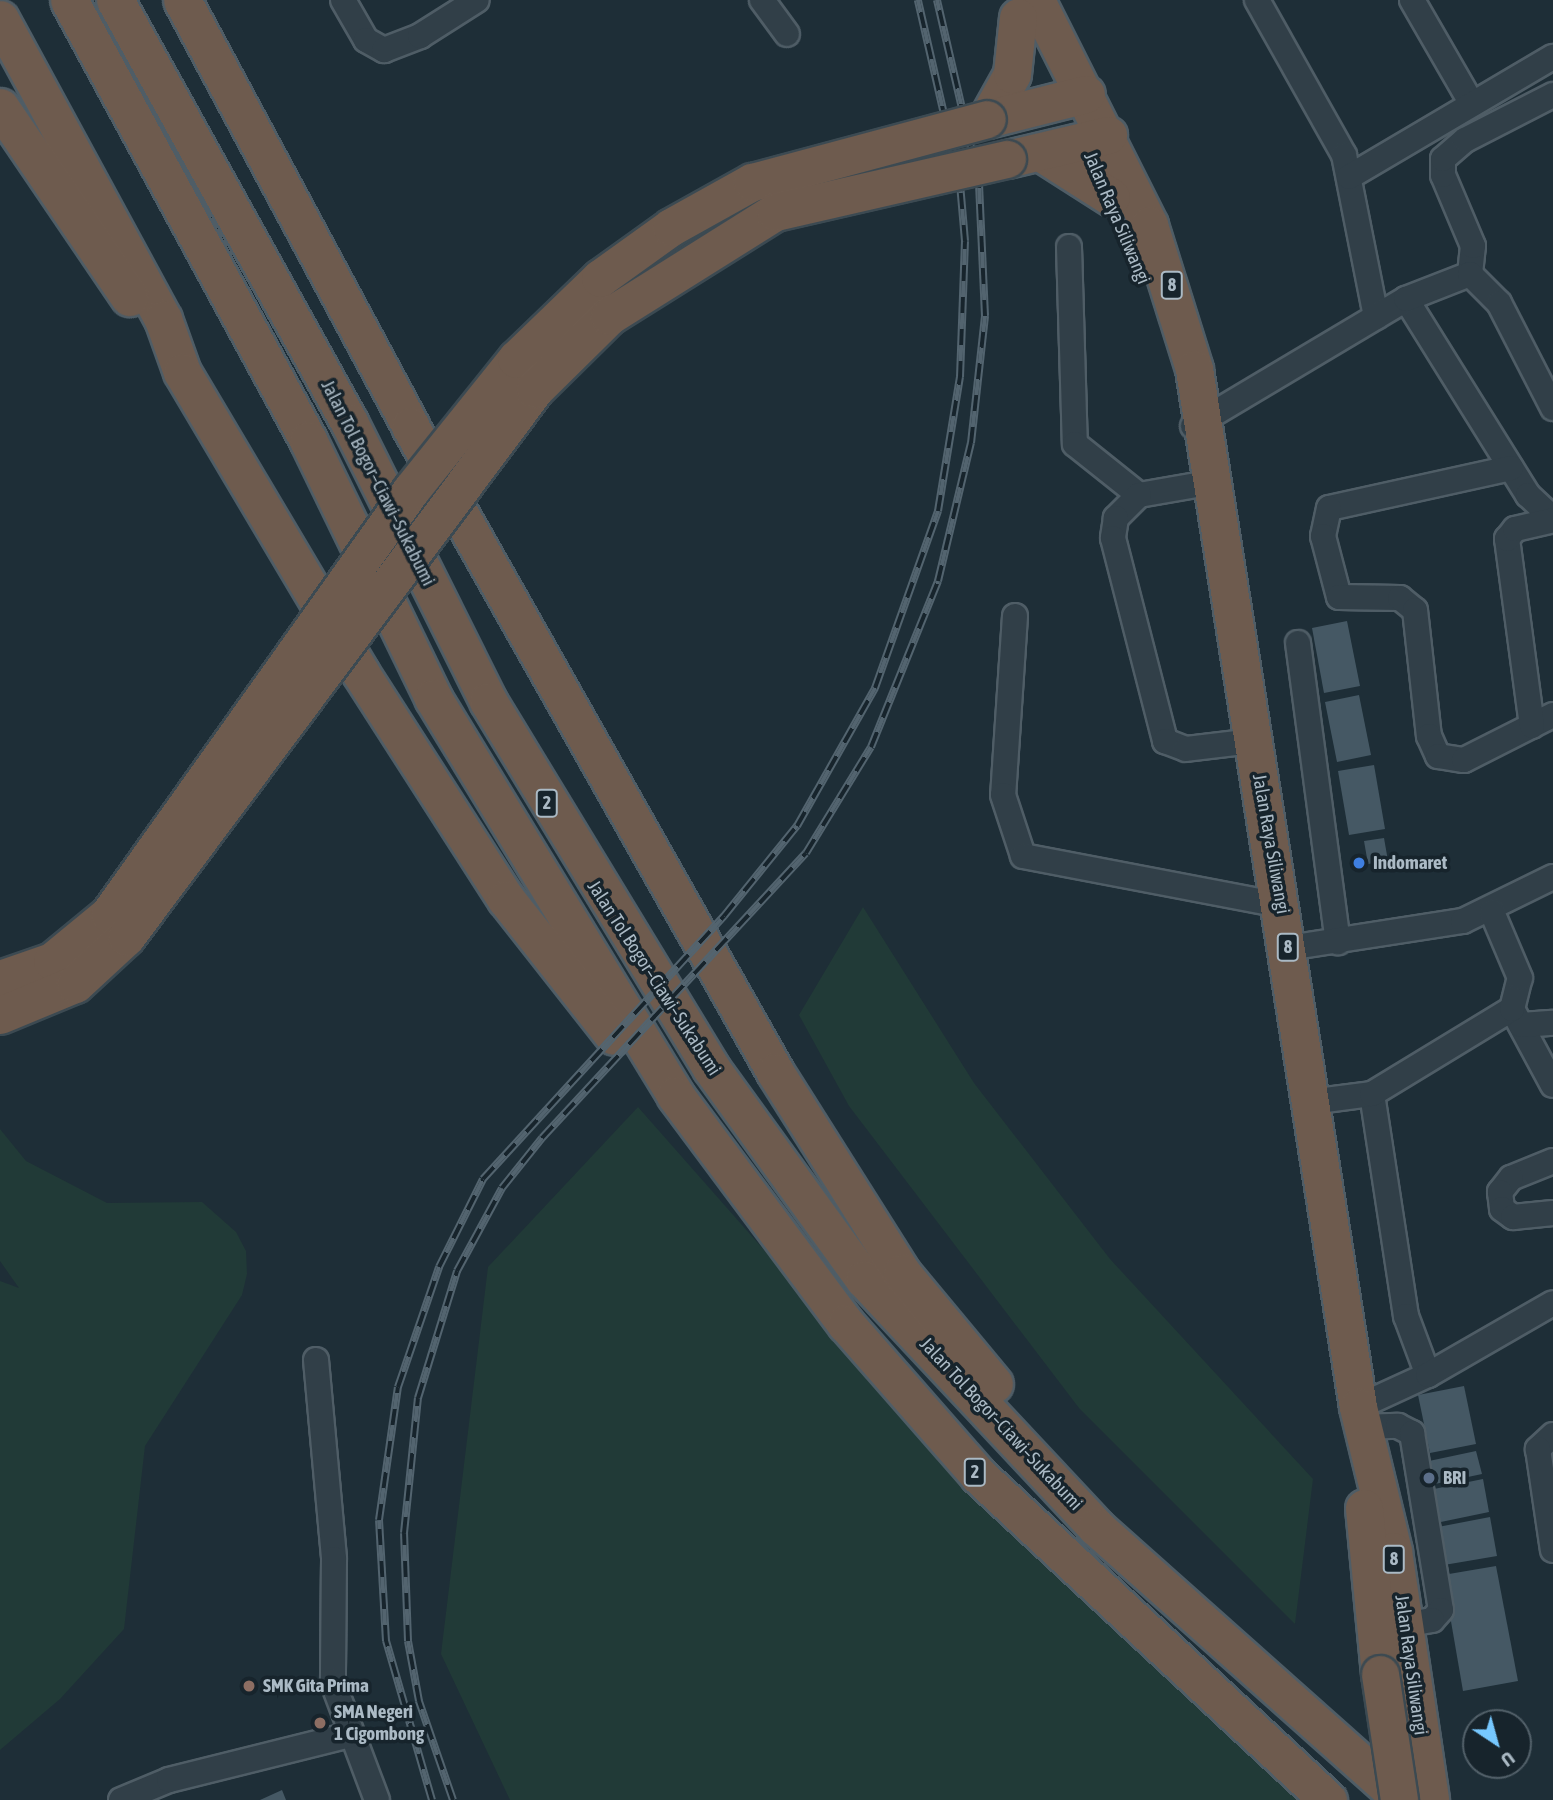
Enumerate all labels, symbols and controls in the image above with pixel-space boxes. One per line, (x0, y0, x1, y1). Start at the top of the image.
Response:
street label: Jalan Raya Siliwangi (1079, 148, 1155, 288)
road number: 8 (1160, 270, 1184, 300)
street label: Jalan Tol Bogor–Ciawi–Sukabumi (316, 376, 440, 590)
street label: Jalan Raya Siliwangi (1247, 772, 1295, 916)
road number: 2 (535, 788, 559, 818)
place label: Indomaret (1373, 852, 1447, 874)
marker: Indomaret (1351, 855, 1367, 871)
street label: Jalan Tol Bogor–Ciawi–Sukabumi (582, 876, 726, 1080)
road number: 8 (1276, 932, 1300, 962)
street label: Jalan Tol Bogor–Ciawi–Sukabumi (915, 1333, 1087, 1515)
road number: 2 (963, 1457, 987, 1486)
place label: BRI (1443, 1467, 1466, 1489)
marker: BRI (1421, 1470, 1437, 1486)
road number: 8 (1382, 1544, 1406, 1574)
street label: Jalan Raya Siliwangi (1390, 1593, 1432, 1737)
place label: SMK Gita Prima (263, 1675, 369, 1697)
marker: SMK Gita Prima (241, 1678, 257, 1694)
place label: SMA Negeri 1 Cigombong (334, 1701, 424, 1745)
north arrow (1462, 1709, 1532, 1779)
marker: SMA Negeri 1 Cigombong (312, 1715, 328, 1731)
text: U (1497, 1747, 1519, 1772)

